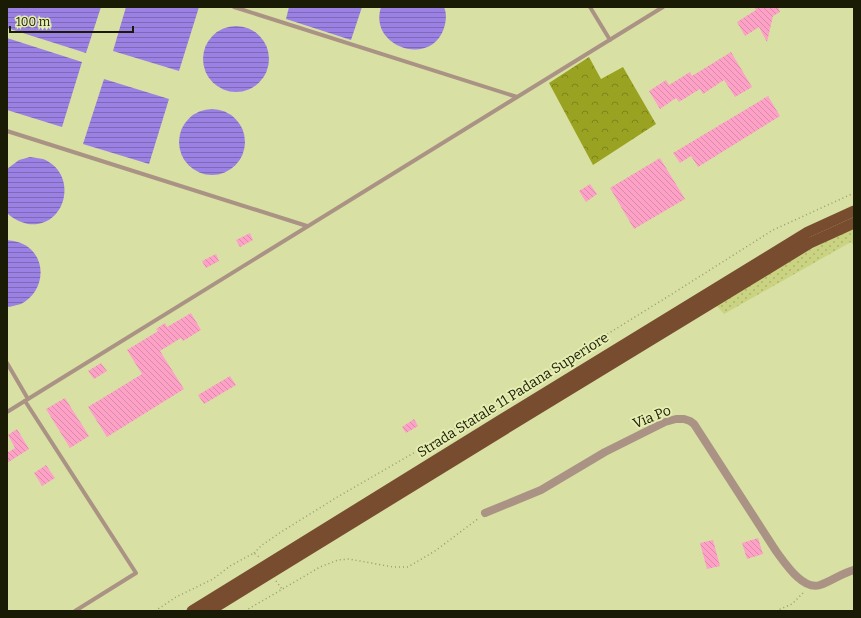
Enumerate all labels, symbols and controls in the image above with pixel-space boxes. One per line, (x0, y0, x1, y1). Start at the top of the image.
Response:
scale bar (10, 8, 133, 34)
text: 100 m (16, 15, 51, 29)
street label: Strada Statale 11 Padana Superiore (414, 329, 612, 461)
street label: Via Po (630, 402, 674, 432)

